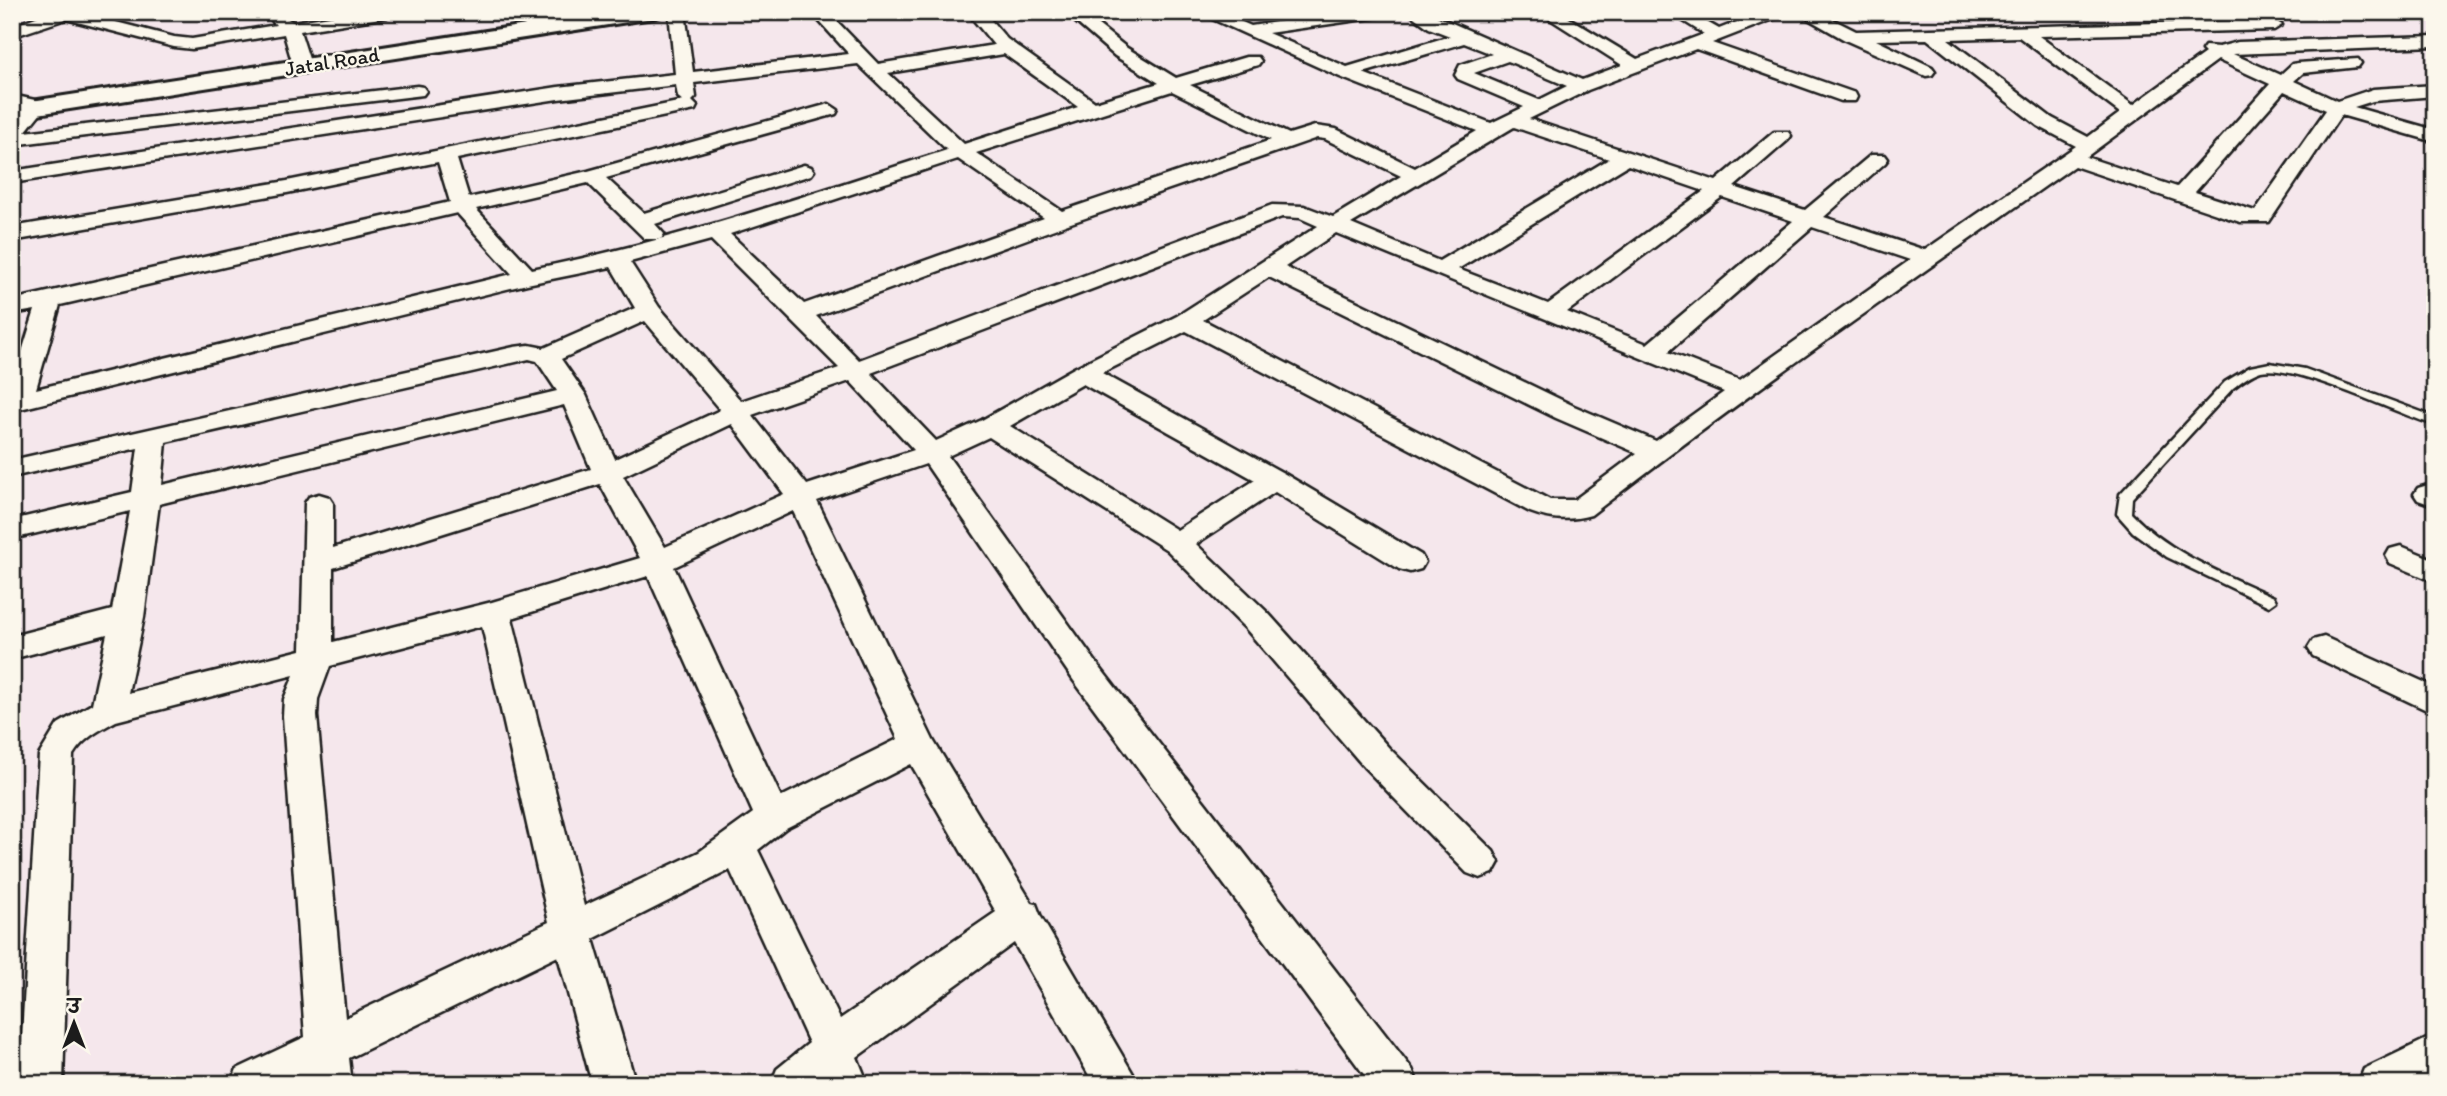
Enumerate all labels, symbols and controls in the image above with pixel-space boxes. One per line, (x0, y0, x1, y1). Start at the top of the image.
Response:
street label: Jatal Road (283, 41, 382, 81)
north arrow (38, 988, 108, 1058)
text: उ (66, 995, 83, 1018)

